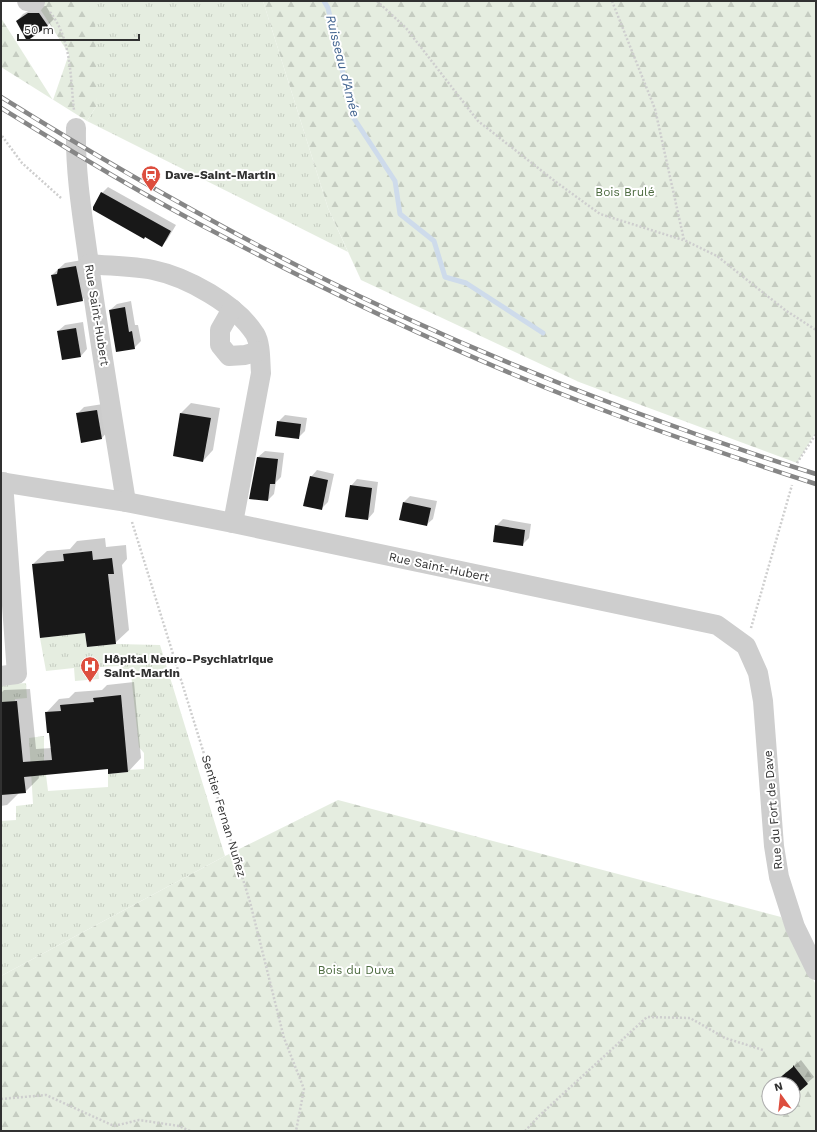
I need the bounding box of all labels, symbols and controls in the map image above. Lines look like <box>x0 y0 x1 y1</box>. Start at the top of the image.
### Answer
water label: Ruisseau d'Amée <box>323 13 363 119</box>
scale bar <box>18 16 139 42</box>
text: 50 m <box>24 23 54 37</box>
station icon: Dave-Saint-Martin <box>140 164 162 192</box>
place label: Dave-Saint-Martin <box>165 168 276 182</box>
park label: Bois Brulé <box>595 185 655 199</box>
street label: Rue Saint-Hubert <box>82 263 112 367</box>
street label: Rue Saint-Hubert <box>388 550 490 584</box>
place label: Hôpital Neuro-Psychiatrique Saint-Martin <box>104 652 274 680</box>
hospital icon: Hôpital Neuro-Psychiatrique Saint-Martin <box>79 655 101 683</box>
street label: Rue du Fort de Dave <box>761 750 785 870</box>
street label: Sentier Fernan Nuñez <box>199 753 249 879</box>
park label: Bois du Duva <box>318 963 394 977</box>
north arrow <box>761 1076 801 1116</box>
text: N <box>773 1079 784 1094</box>

